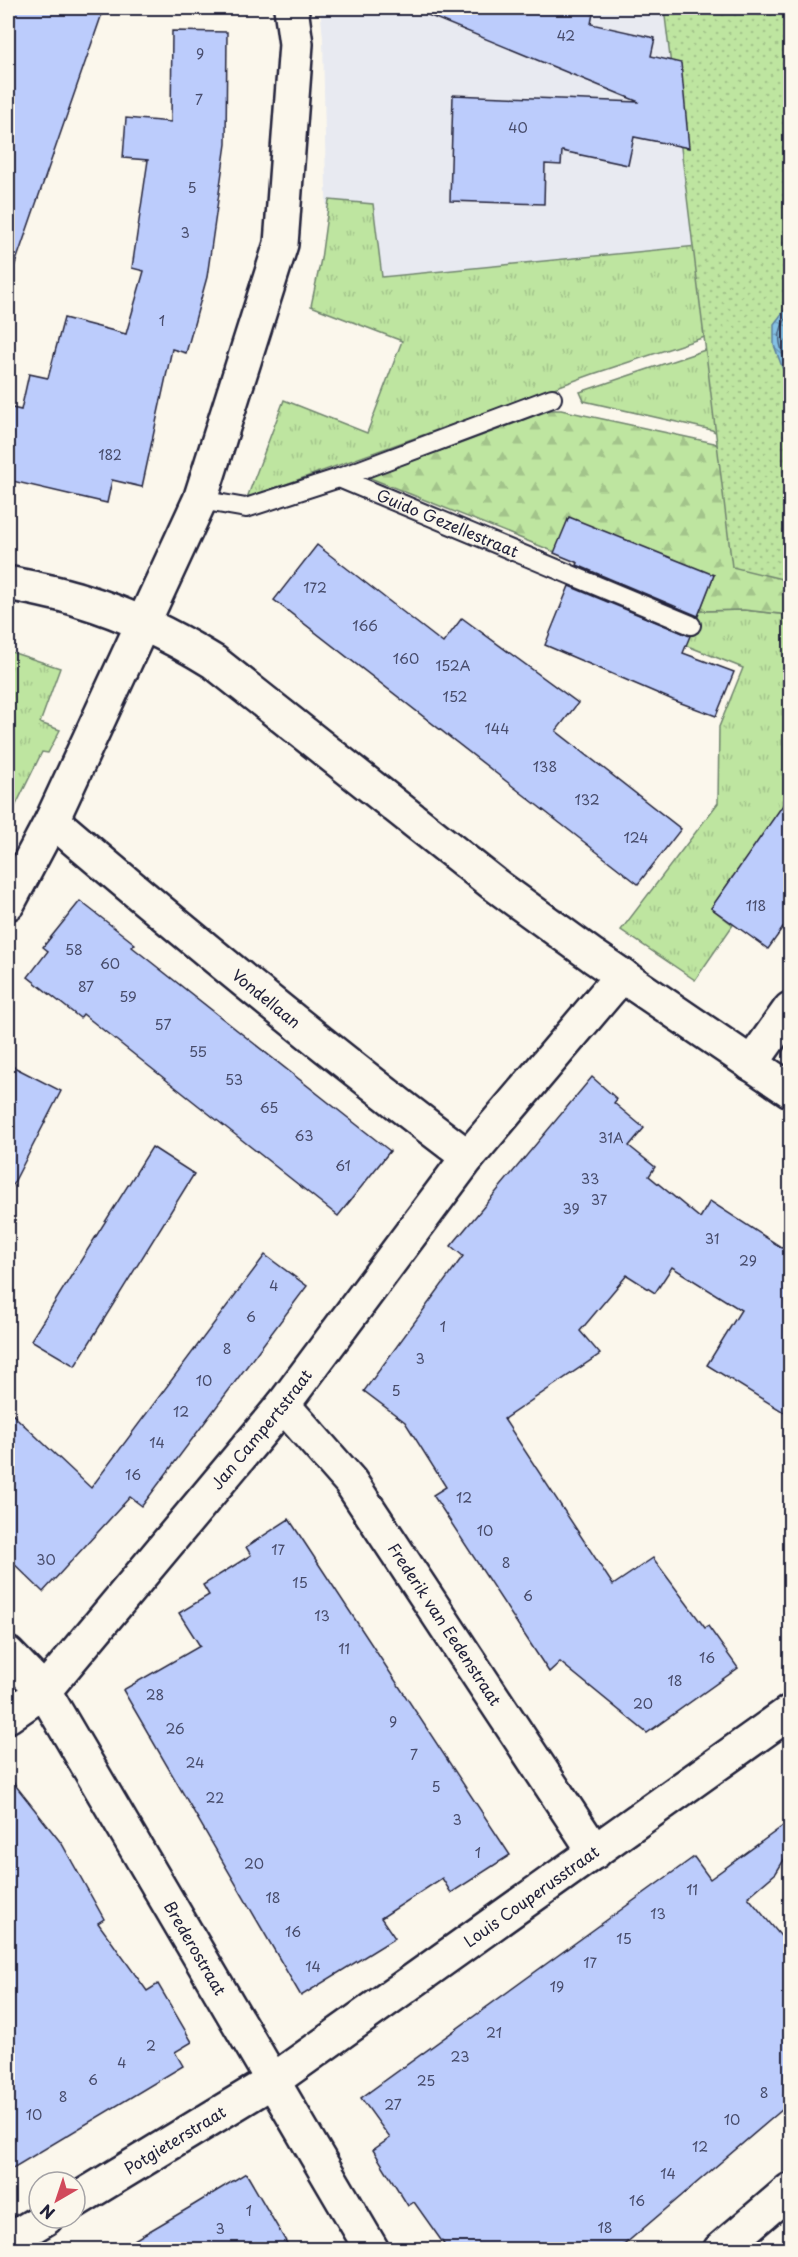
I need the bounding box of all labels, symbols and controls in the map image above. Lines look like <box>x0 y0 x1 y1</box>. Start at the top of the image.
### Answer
house number: 42 <box>557 25 575 46</box>
house number: 9 <box>196 43 204 64</box>
house number: 7 <box>195 89 203 110</box>
house number: 40 <box>508 117 528 138</box>
house number: 5 <box>187 177 197 198</box>
house number: 3 <box>180 222 190 243</box>
house number: 1 <box>159 310 165 331</box>
house number: 182 <box>98 444 122 465</box>
street label: Guido Gezellestraat <box>373 482 523 563</box>
house number: 172 <box>303 577 327 598</box>
house number: 166 <box>352 615 378 636</box>
house number: 160 <box>393 648 419 669</box>
house number: 152A <box>436 655 471 676</box>
house number: 152 <box>443 686 467 707</box>
house number: 144 <box>485 718 509 739</box>
house number: 138 <box>533 756 557 777</box>
house number: 132 <box>574 789 600 810</box>
house number: 124 <box>623 827 649 848</box>
house number: 118 <box>746 895 766 916</box>
house number: 58 <box>65 939 83 960</box>
house number: 60 <box>100 953 120 974</box>
street label: Vondellaan <box>227 963 307 1033</box>
house number: 87 <box>78 976 94 997</box>
house number: 59 <box>119 986 137 1007</box>
house number: 57 <box>155 1014 171 1035</box>
house number: 55 <box>189 1041 207 1062</box>
house number: 53 <box>225 1069 243 1090</box>
house number: 65 <box>260 1097 278 1118</box>
house number: 63 <box>295 1125 313 1146</box>
house number: 31A <box>598 1127 624 1148</box>
house number: 61 <box>335 1155 351 1176</box>
house number: 33 <box>581 1168 599 1189</box>
house number: 37 <box>591 1189 608 1210</box>
house number: 39 <box>562 1198 580 1219</box>
house number: 31 <box>705 1228 719 1249</box>
house number: 29 <box>739 1250 757 1271</box>
house number: 4 <box>269 1275 279 1296</box>
house number: 6 <box>246 1306 256 1327</box>
house number: 1 <box>440 1316 446 1337</box>
house number: 8 <box>223 1338 231 1359</box>
house number: 3 <box>415 1348 425 1369</box>
street label: Jan Campertstraat <box>204 1363 317 1494</box>
house number: 10 <box>196 1370 212 1391</box>
house number: 5 <box>391 1380 401 1401</box>
house number: 12 <box>173 1401 189 1422</box>
house number: 14 <box>149 1432 165 1453</box>
house number: 16 <box>125 1464 141 1485</box>
house number: 12 <box>456 1487 472 1508</box>
house number: 10 <box>477 1520 493 1541</box>
street label: Frederik van Eedenstraat <box>383 1537 508 1710</box>
house number: 17 <box>271 1539 285 1560</box>
house number: 30 <box>36 1549 56 1570</box>
house number: 8 <box>502 1552 510 1573</box>
house number: 15 <box>292 1572 308 1593</box>
house number: 6 <box>523 1585 533 1606</box>
house number: 13 <box>314 1605 330 1626</box>
house number: 11 <box>338 1638 350 1659</box>
house number: 16 <box>699 1647 715 1668</box>
house number: 18 <box>667 1670 683 1691</box>
house number: 28 <box>146 1684 164 1705</box>
house number: 20 <box>633 1693 653 1714</box>
house number: 9 <box>389 1711 397 1732</box>
house number: 26 <box>165 1718 185 1739</box>
house number: 7 <box>410 1744 418 1765</box>
house number: 24 <box>186 1752 204 1773</box>
house number: 5 <box>431 1776 441 1797</box>
house number: 22 <box>206 1787 224 1808</box>
house number: 3 <box>452 1809 462 1830</box>
street label: Louis Couperusstraat <box>458 1839 604 1952</box>
house number: 1 <box>475 1842 481 1863</box>
house number: 20 <box>244 1853 264 1874</box>
house number: 11 <box>686 1879 698 1900</box>
house number: 18 <box>265 1887 281 1908</box>
street label: Brederostraat <box>159 1896 233 2000</box>
house number: 13 <box>650 1903 666 1924</box>
house number: 16 <box>285 1921 301 1942</box>
house number: 15 <box>616 1928 632 1949</box>
house number: 17 <box>583 1952 597 1973</box>
house number: 14 <box>305 1956 321 1977</box>
house number: 19 <box>550 1976 564 1997</box>
house number: 21 <box>486 2022 502 2043</box>
house number: 2 <box>146 2035 156 2056</box>
house number: 23 <box>451 2046 469 2067</box>
house number: 4 <box>117 2052 127 2073</box>
house number: 6 <box>88 2069 98 2090</box>
house number: 25 <box>417 2070 435 2091</box>
house number: 8 <box>760 2082 768 2103</box>
house number: 8 <box>59 2086 67 2107</box>
house number: 27 <box>384 2094 402 2115</box>
street label: Potgieterstraat <box>119 2099 230 2180</box>
house number: 10 <box>26 2104 42 2125</box>
house number: 10 <box>724 2109 740 2130</box>
house number: 12 <box>692 2136 708 2157</box>
house number: 14 <box>660 2163 676 2184</box>
north arrow <box>27 2170 87 2230</box>
house number: 16 <box>629 2190 645 2211</box>
text: N <box>34 2199 59 2226</box>
house number: 1 <box>246 2200 252 2221</box>
house number: 18 <box>597 2217 613 2238</box>
house number: 3 <box>215 2218 225 2239</box>

